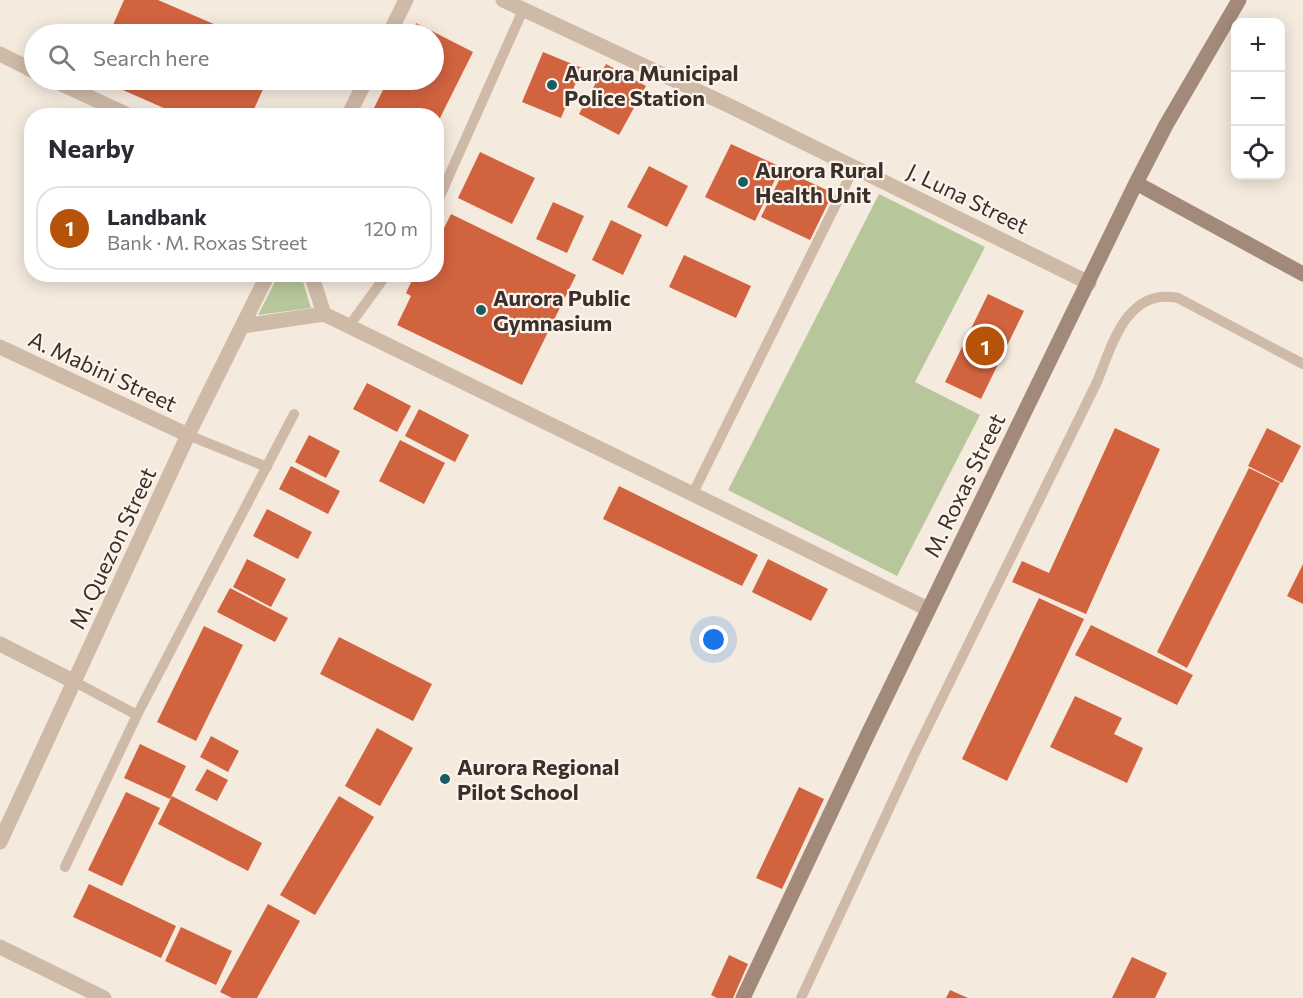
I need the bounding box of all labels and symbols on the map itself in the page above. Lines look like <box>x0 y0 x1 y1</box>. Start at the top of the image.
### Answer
place label: Aurora Municipal Police Station <box>564 59 739 111</box>
marker: Aurora Municipal Police Station <box>545 78 559 92</box>
place label: Aurora Rural Health Unit <box>755 156 884 208</box>
street label: J. Luna Street <box>903 157 1033 239</box>
marker: Aurora Rural Health Unit <box>736 175 750 189</box>
place label: Aurora Public Gymnasium <box>493 284 630 336</box>
marker: Aurora Public Gymnasium <box>474 303 488 317</box>
pin: 1 <box>966 324 1004 368</box>
street label: A. Mabini Street <box>25 325 181 417</box>
street label: M. Roxas Street <box>918 409 1010 561</box>
street label: M. Quezon Street <box>63 463 161 633</box>
your location <box>699 625 728 654</box>
place label: Aurora Regional Pilot School <box>457 753 619 805</box>
marker: Aurora Regional Pilot School <box>438 772 452 786</box>

